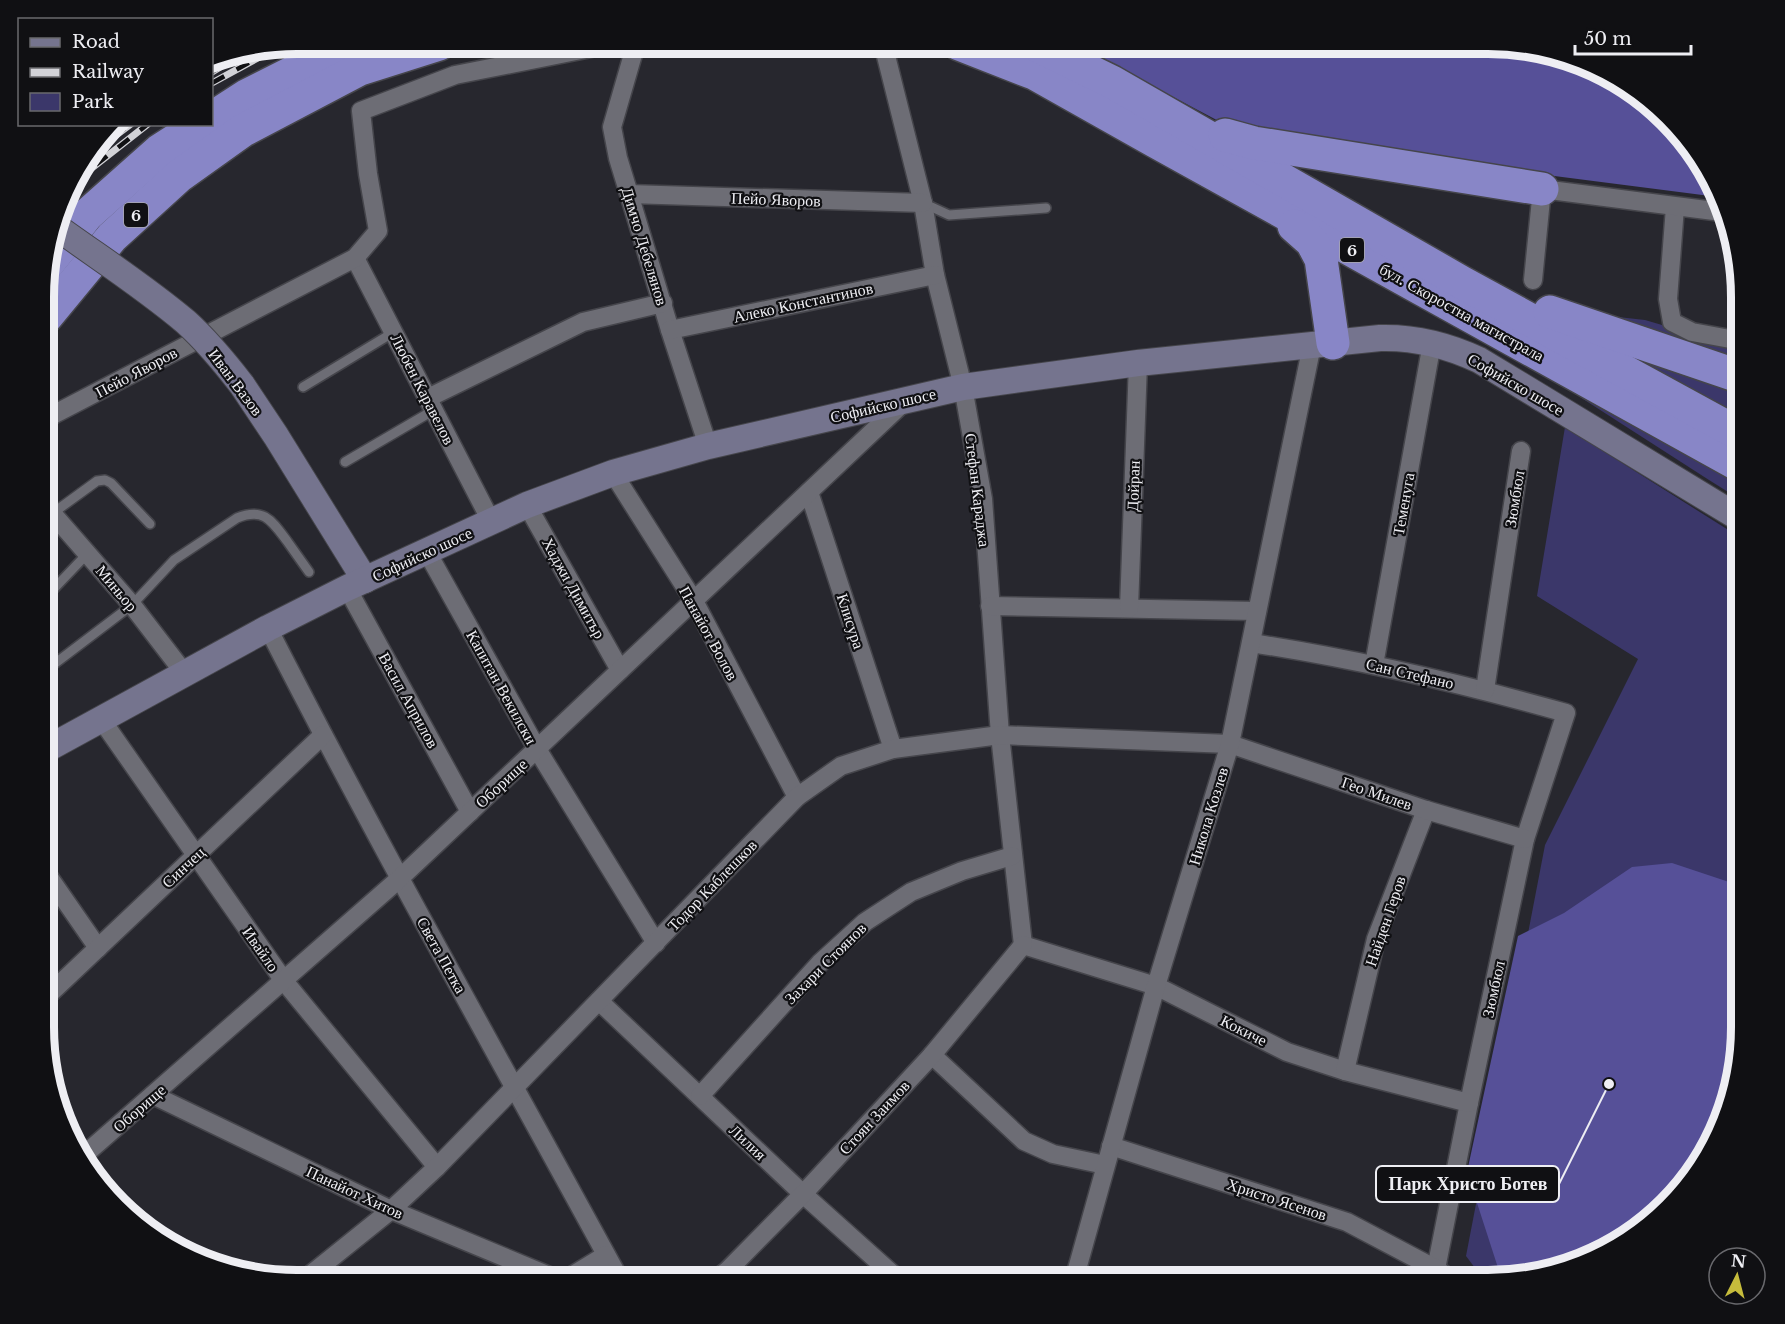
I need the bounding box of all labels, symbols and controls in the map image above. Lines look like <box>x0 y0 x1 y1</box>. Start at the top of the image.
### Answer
legend <box>18 18 213 126</box>
scale bar <box>1575 18 1690 56</box>
text: 50 m <box>1584 28 1632 50</box>
text: Road <box>72 31 120 53</box>
text: Railway <box>72 61 145 83</box>
text: Park <box>72 91 114 113</box>
street label: Димчо Дебелянов <box>617 184 673 308</box>
street label: Пейо Яворов <box>731 187 822 211</box>
road number: 6 <box>124 203 148 227</box>
road number: 6 <box>1340 238 1364 262</box>
street label: бул. Скоростна магистрала <box>1376 258 1548 366</box>
street label: Алеко Константинов <box>731 277 875 327</box>
street label: Любен Каравелов <box>386 330 460 448</box>
street label: Пейо Яворов <box>92 342 181 402</box>
street label: Иван Вазов <box>204 345 268 420</box>
street label: Софийско шосе <box>1464 348 1568 420</box>
street label: Софийско шосе <box>828 383 938 427</box>
street label: Стефан Караджа <box>961 432 995 548</box>
street label: Дойран <box>1122 460 1144 512</box>
street label: Зюмбюл <box>1500 469 1528 529</box>
street label: Теменуга <box>1388 471 1418 537</box>
street label: Софийско шосе <box>369 522 475 586</box>
street label: Хаджи Димитър <box>538 534 610 642</box>
street label: Миньор <box>92 561 142 615</box>
street label: Панайот Волов <box>675 583 743 684</box>
street label: Клисура <box>833 591 869 651</box>
street label: Капитан Векилски <box>462 626 542 748</box>
street label: Васил Априлов <box>375 649 444 752</box>
street label: Сан Стефано <box>1364 653 1456 693</box>
street label: Оборище <box>471 754 531 812</box>
street label: Никола Козлев <box>1184 764 1233 867</box>
street label: Гео Милев <box>1339 772 1415 815</box>
street label: Тодор Каблешков <box>663 835 761 935</box>
street label: Синчец <box>157 842 209 892</box>
street label: Найден Геров <box>1360 873 1410 969</box>
street label: Света Петка <box>413 913 471 997</box>
street label: Захари Стоянов <box>780 918 870 1008</box>
street label: Ивайло <box>238 923 284 975</box>
street label: Зюмбюл <box>1477 959 1509 1019</box>
street label: Кокиче <box>1217 1010 1271 1050</box>
street label: Стоян Заимов <box>834 1075 914 1158</box>
street label: Оборище <box>108 1080 170 1136</box>
street label: Лилия <box>725 1120 771 1165</box>
street label: Панайот Хитов <box>303 1161 407 1223</box>
callout: Парк Христо Ботев <box>1376 1166 1559 1202</box>
street label: Христо Ясенов <box>1225 1173 1330 1225</box>
text: Парк Христо Ботев <box>1388 1173 1548 1195</box>
north arrow <box>1707 1246 1767 1306</box>
text: N <box>1730 1250 1747 1272</box>

